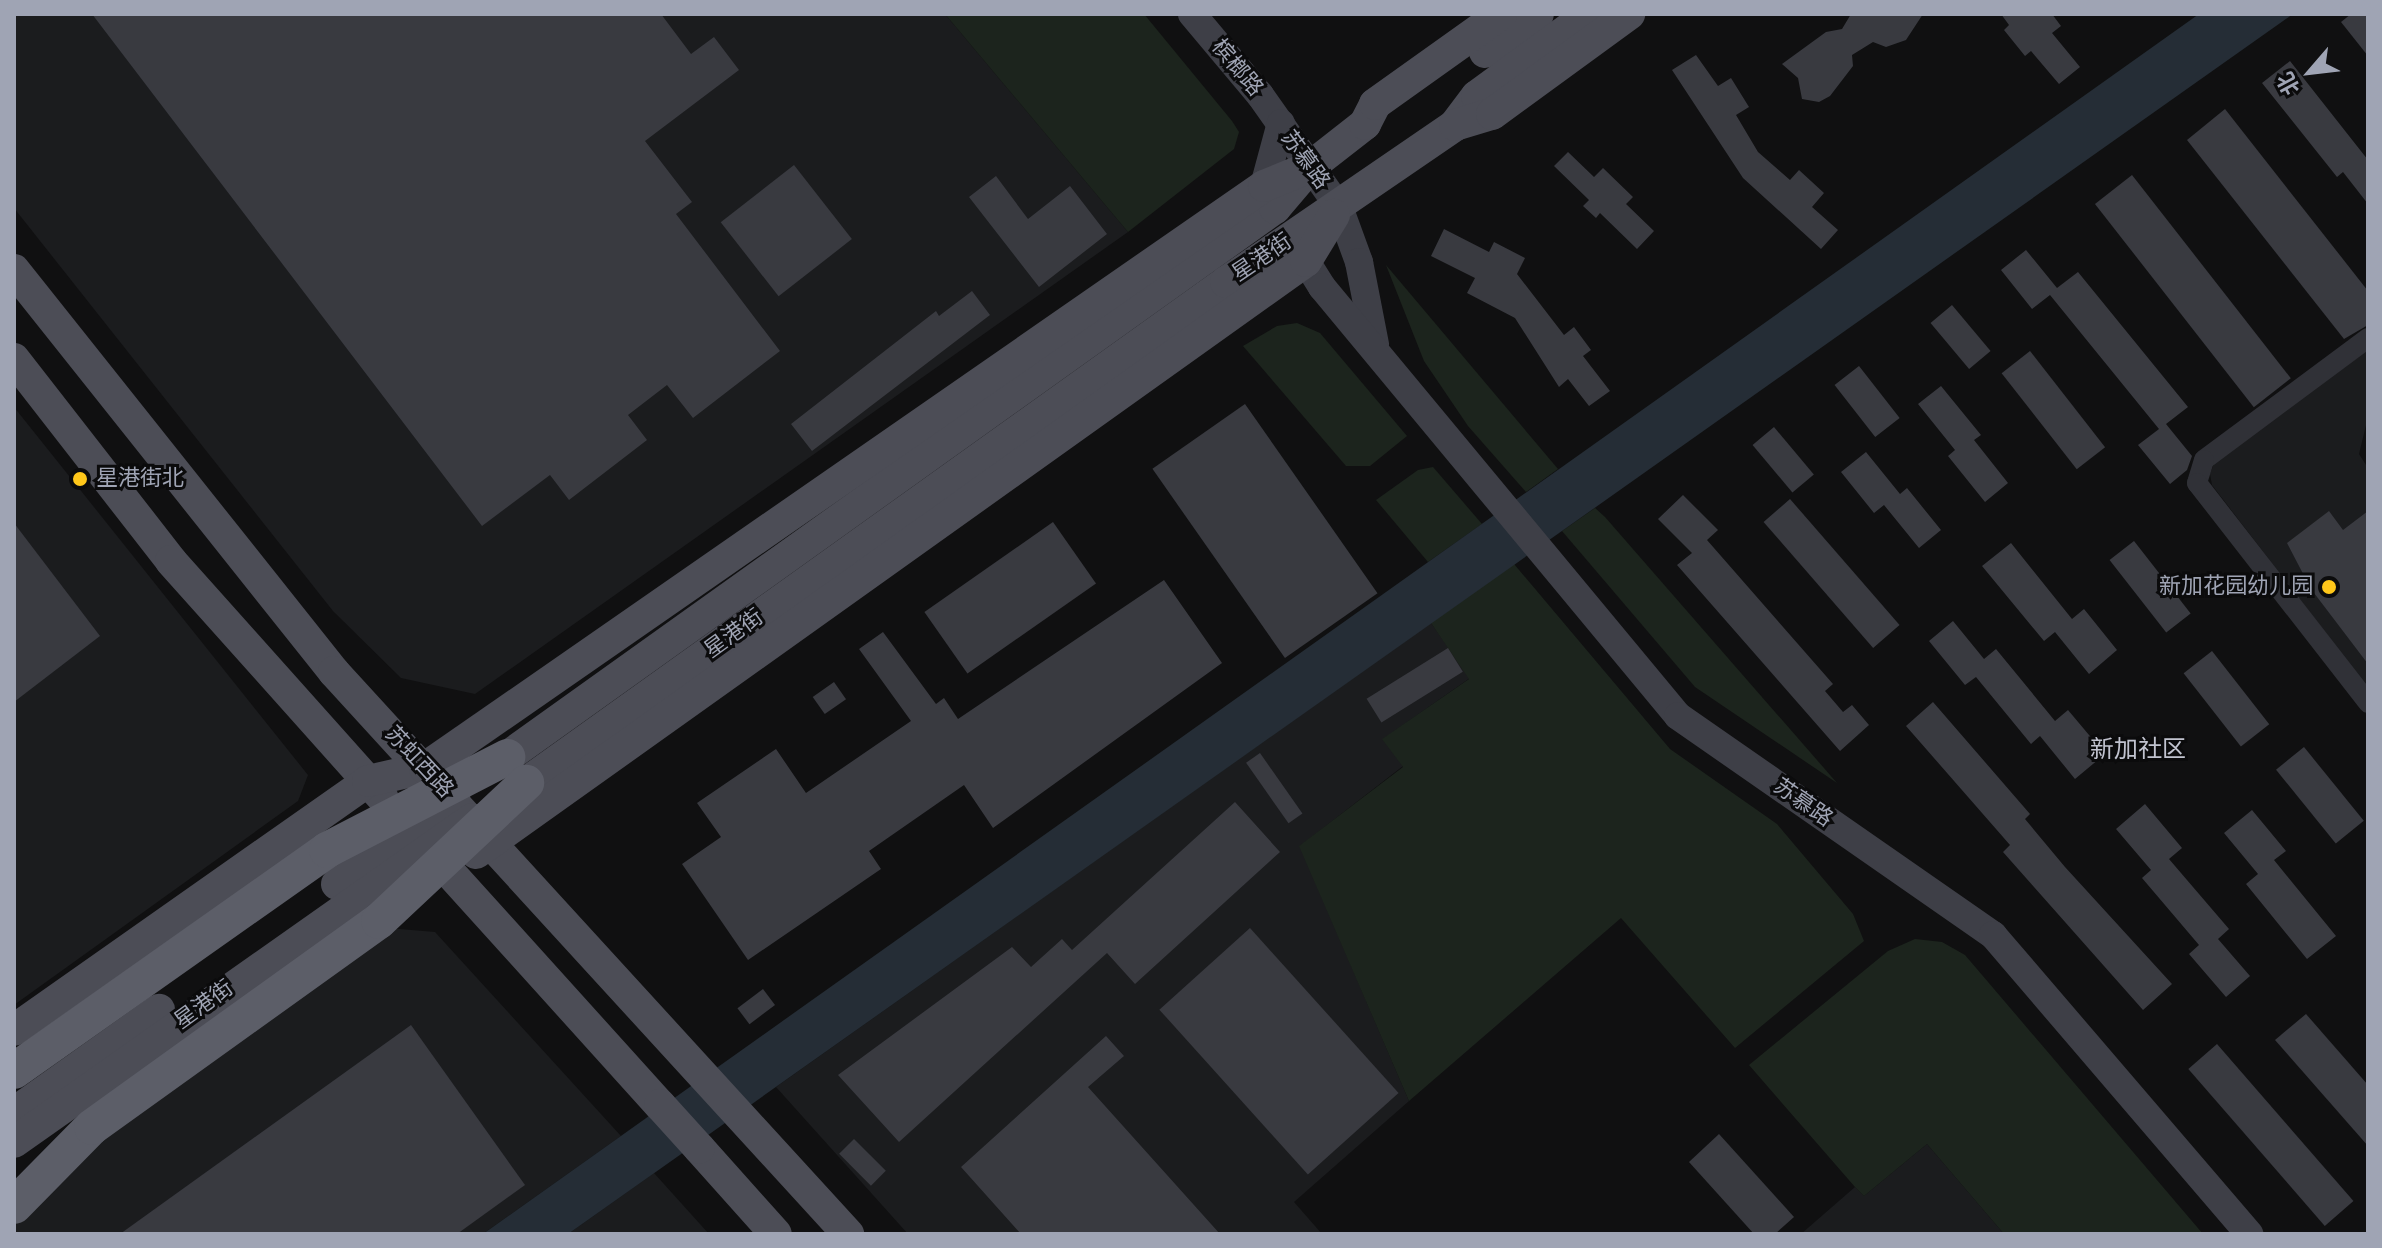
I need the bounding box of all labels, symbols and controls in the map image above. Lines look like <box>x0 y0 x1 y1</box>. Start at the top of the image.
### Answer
north arrow <box>2270 32 2350 112</box>
street label: 槟榔路 <box>1206 34 1268 102</box>
text: 北 <box>2270 66 2308 101</box>
street label: 苏慕路 <box>1275 126 1335 194</box>
street label: 星港街 <box>1227 229 1297 287</box>
place label: 星港街北 <box>96 466 184 492</box>
marker: 星港街北 <box>71 470 89 488</box>
place label: 新加花园幼儿园 <box>2159 574 2313 600</box>
marker: 新加花园幼儿园 <box>2320 578 2338 596</box>
street label: 星港街 <box>700 604 768 664</box>
street label: 苏虹西路 <box>379 721 459 803</box>
district label: 新加社区 <box>2090 736 2186 764</box>
street label: 苏慕路 <box>1768 773 1838 833</box>
street label: 星港街 <box>170 975 238 1035</box>

